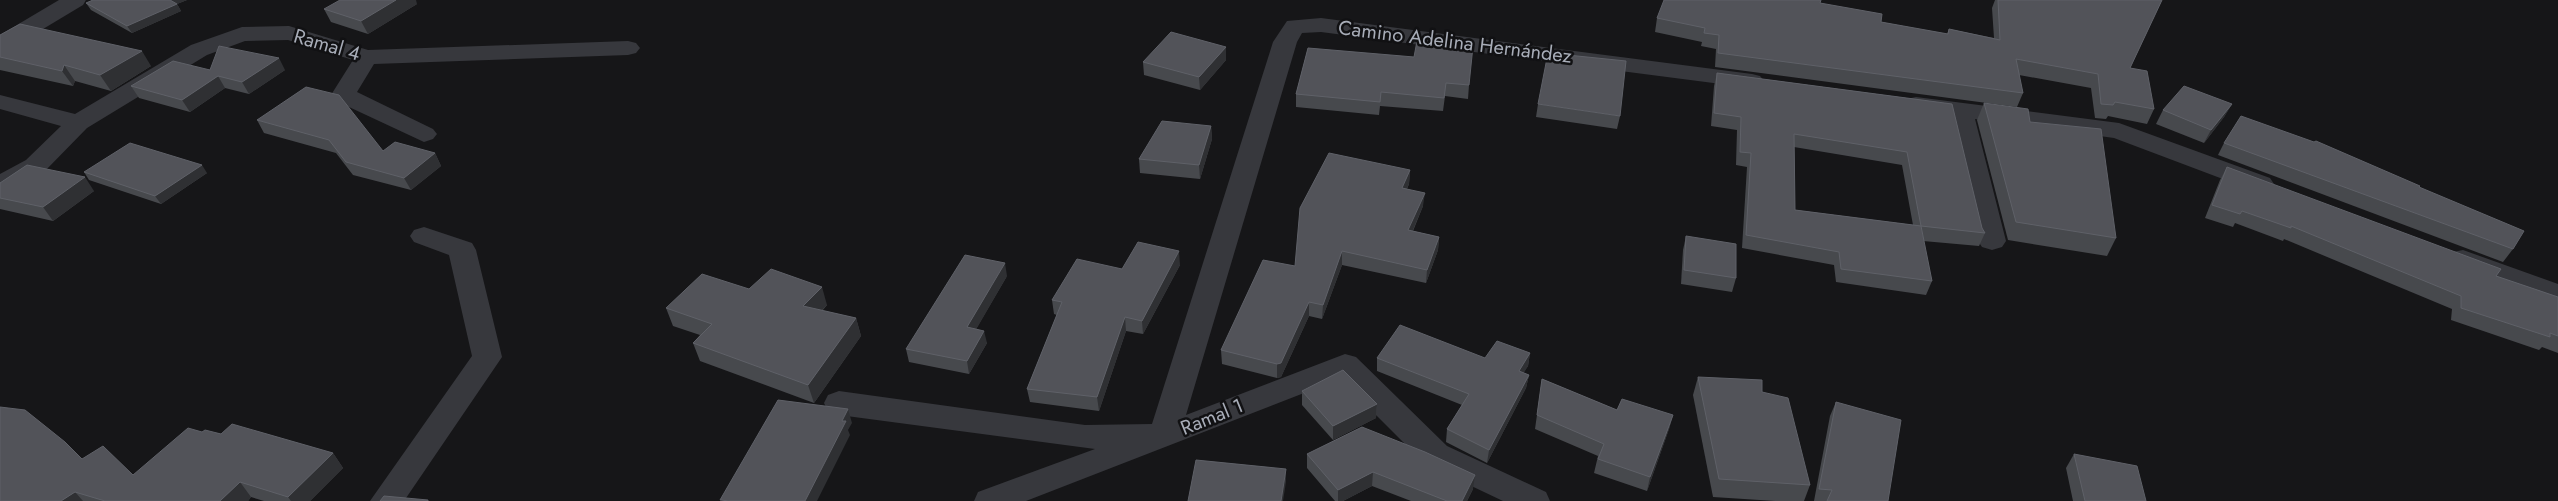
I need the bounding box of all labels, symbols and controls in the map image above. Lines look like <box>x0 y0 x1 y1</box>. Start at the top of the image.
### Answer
street label: Camino Adelina Hernández <box>1337 13 1573 71</box>
street label: Ramal 4 <box>290 22 364 68</box>
street label: Ramal 1 <box>1176 391 1248 443</box>

